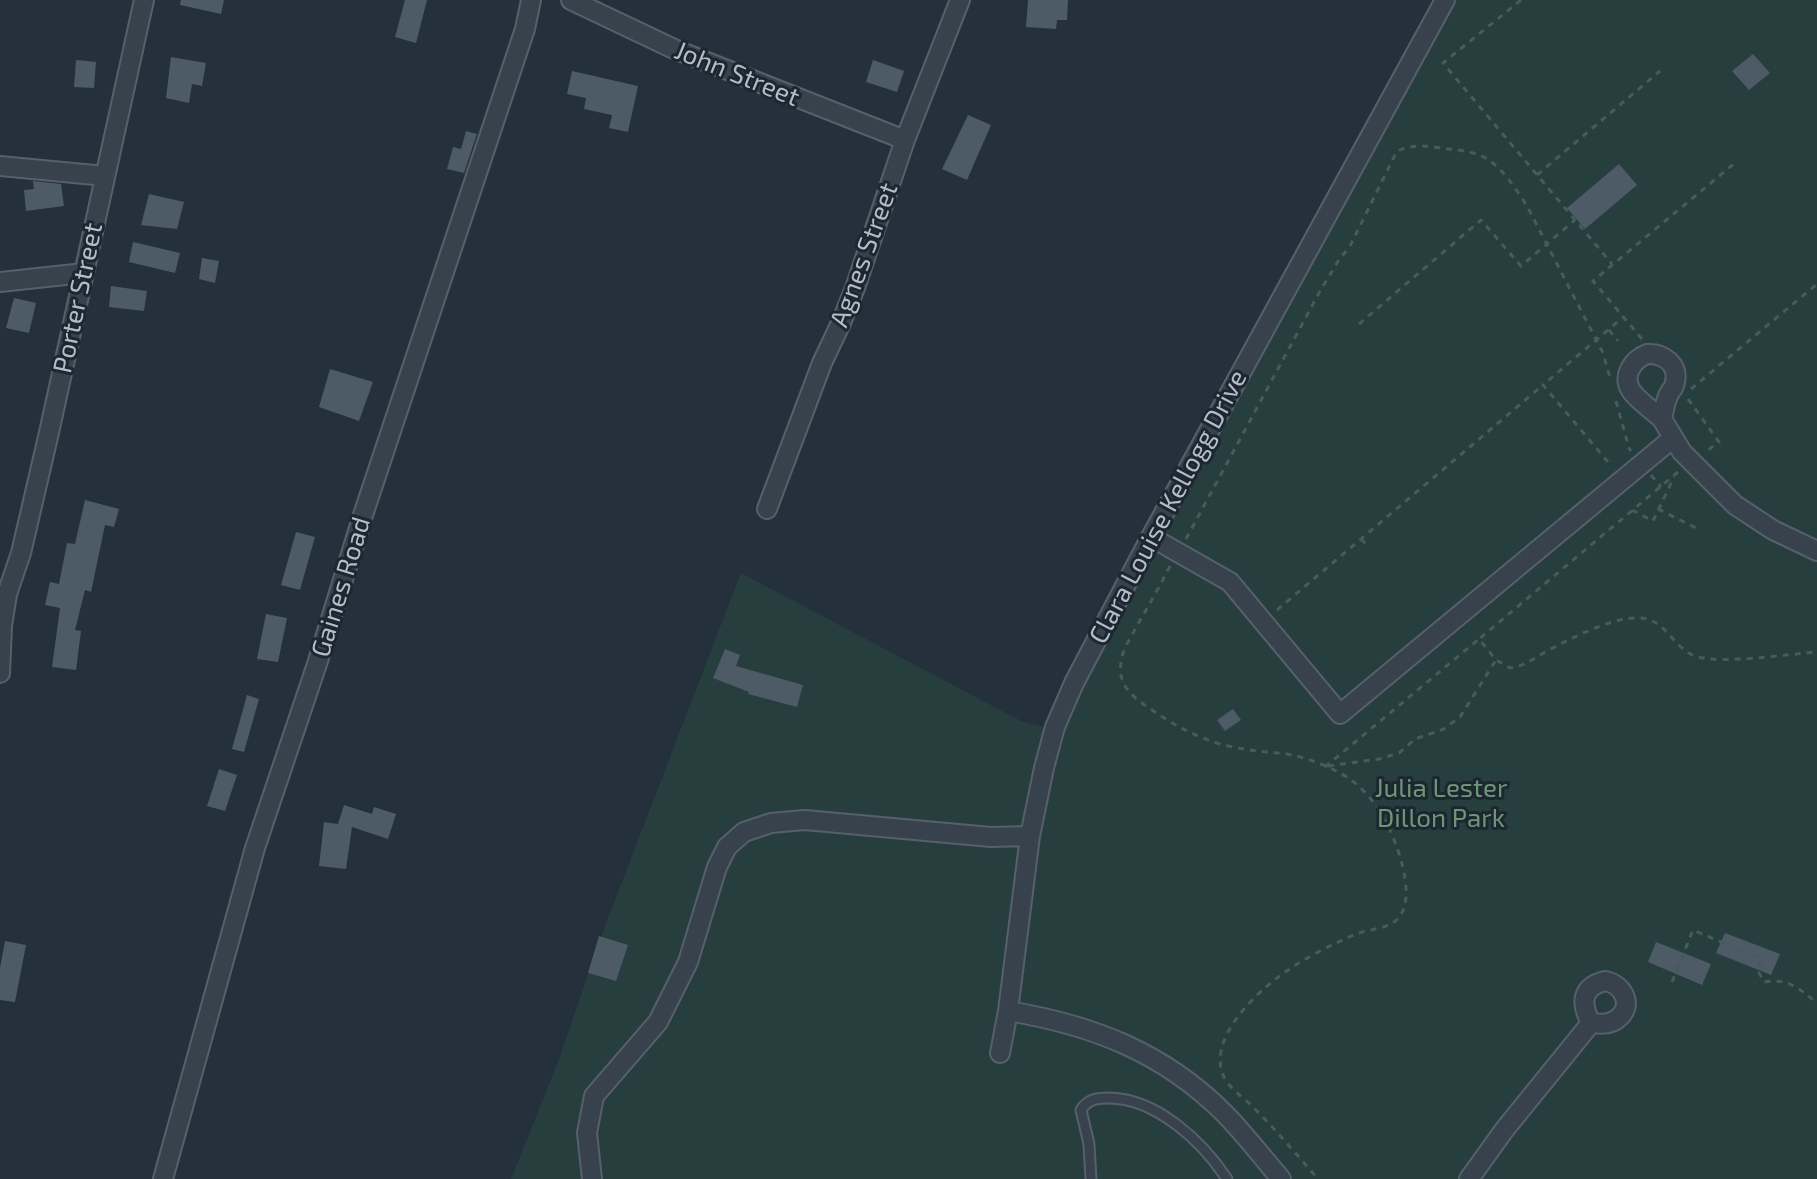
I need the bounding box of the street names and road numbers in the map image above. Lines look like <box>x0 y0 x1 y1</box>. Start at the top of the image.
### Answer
street label: John Street <box>670 35 804 113</box>
street label: Agnes Street <box>824 179 904 331</box>
street label: Porter Street <box>47 220 109 376</box>
street label: Clara Louise Kellogg Drive <box>1083 365 1253 649</box>
street label: Gaines Road <box>305 513 377 661</box>

